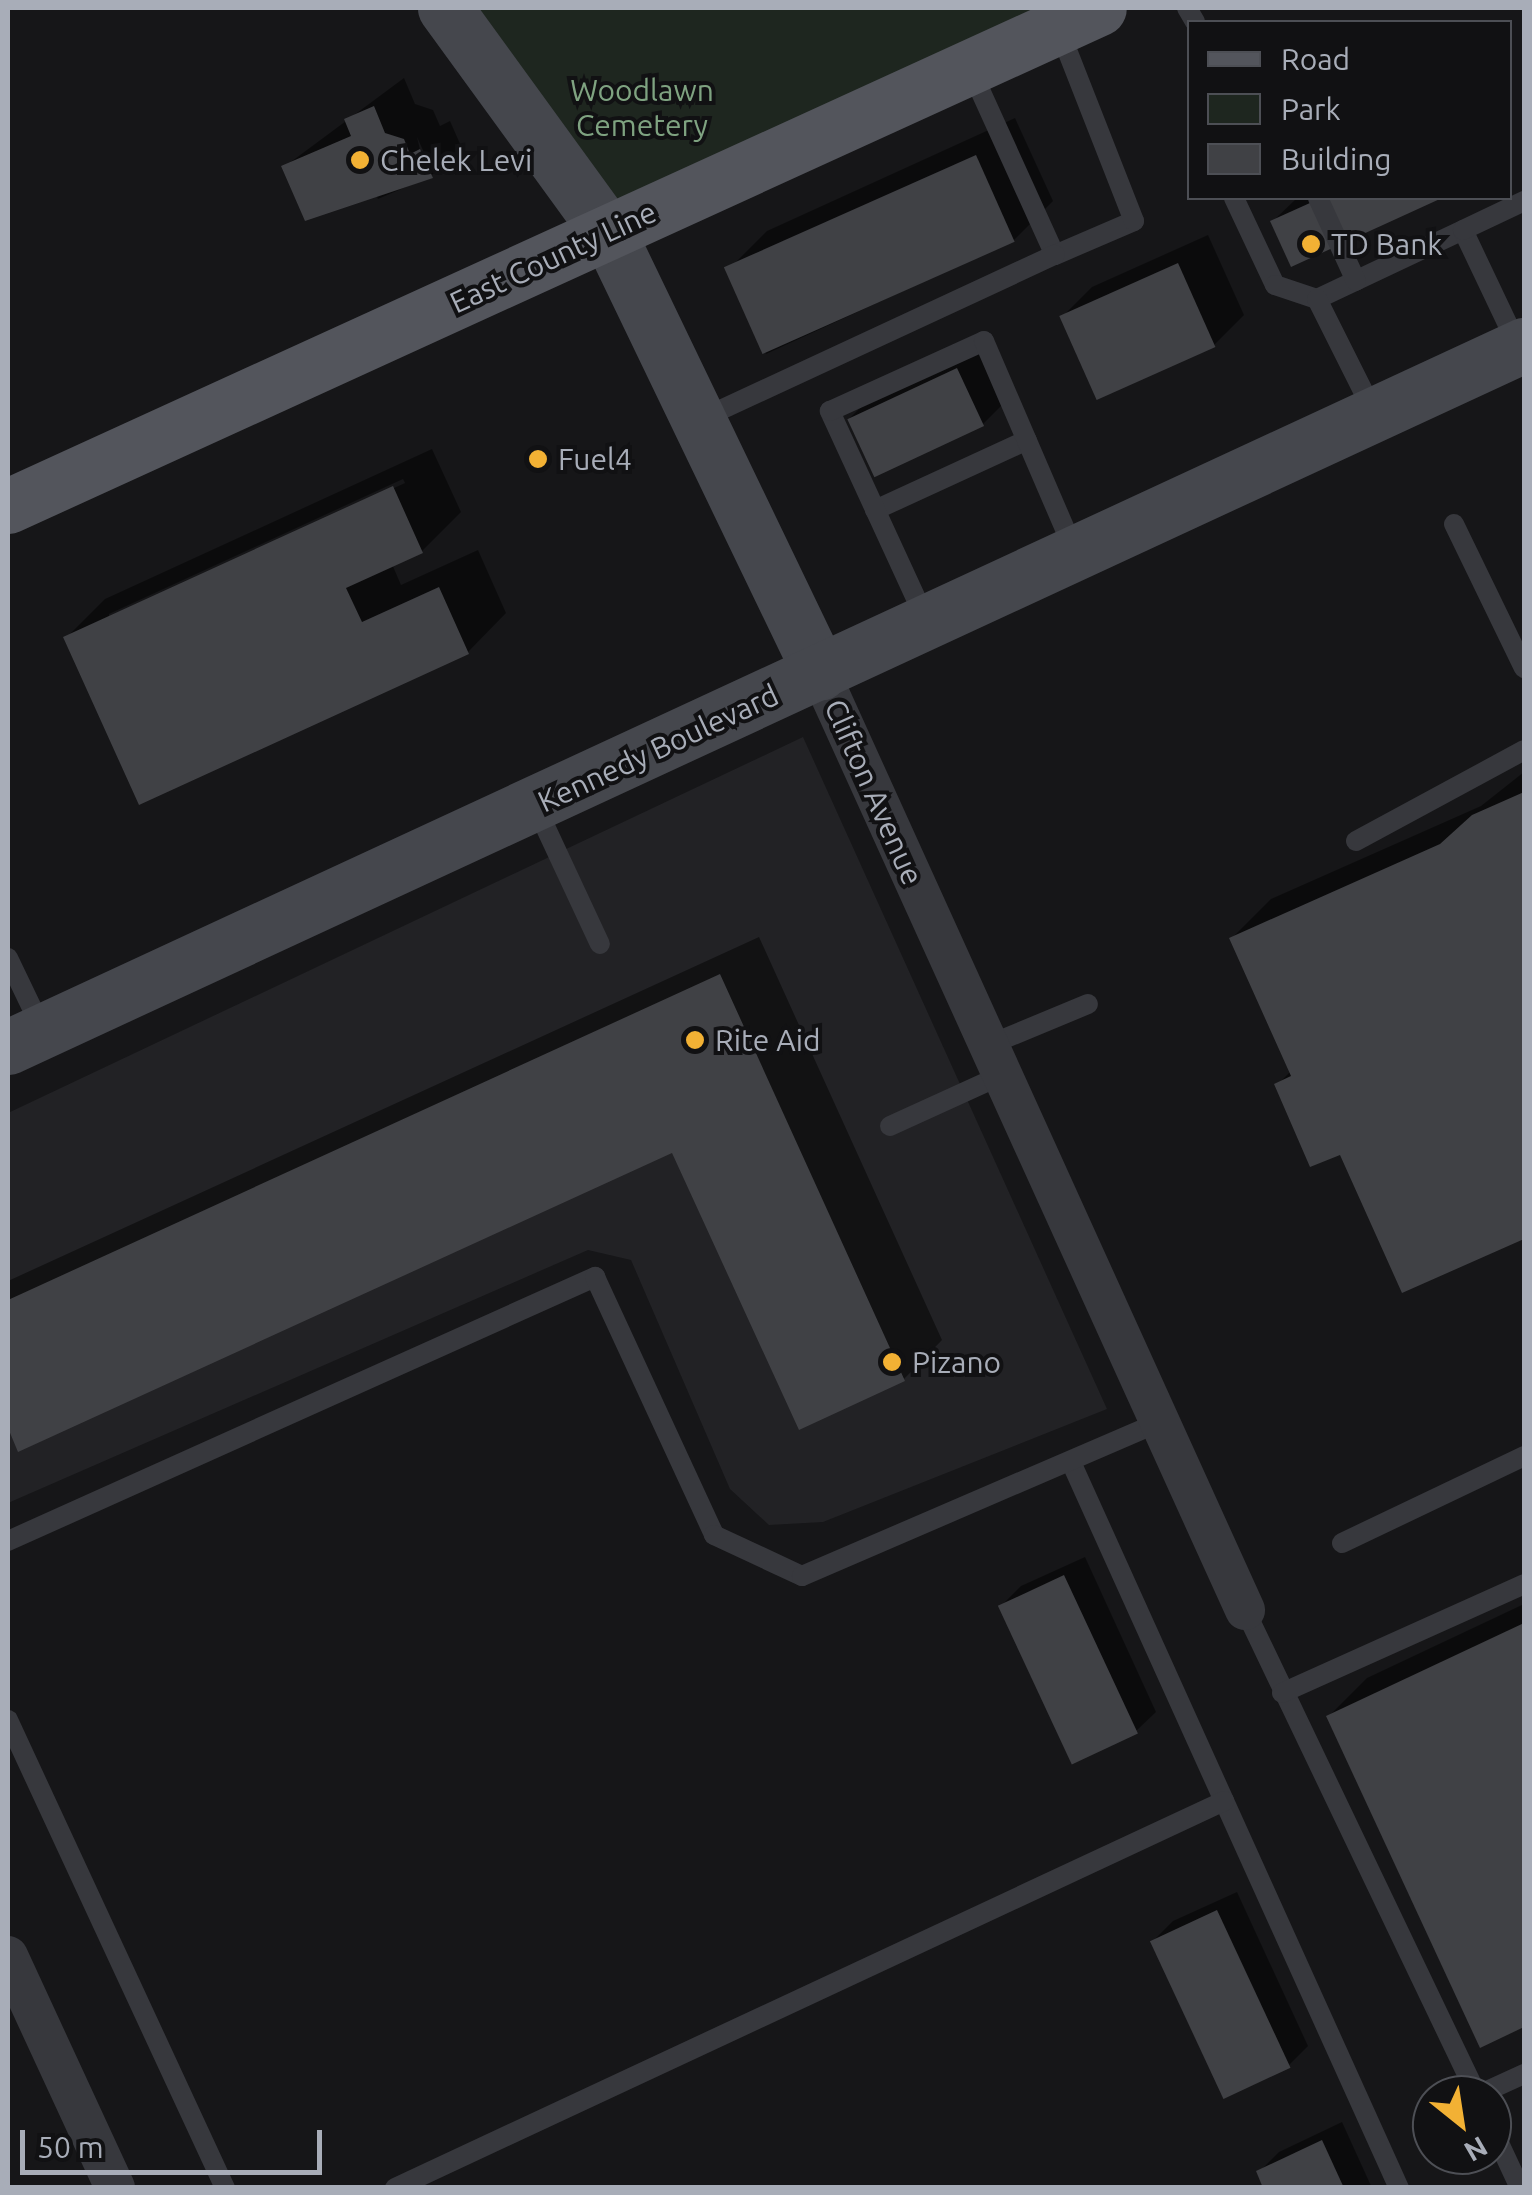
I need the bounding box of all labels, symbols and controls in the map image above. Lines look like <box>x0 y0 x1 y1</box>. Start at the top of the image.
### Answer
legend <box>1187 20 1512 200</box>
text: Road <box>1281 42 1350 76</box>
park label: Woodlawn Cemetery <box>570 72 714 142</box>
text: Park <box>1281 92 1341 126</box>
place label: Chelek Levi <box>380 142 532 178</box>
text: Building <box>1281 142 1392 176</box>
marker: Chelek Levi <box>349 149 371 171</box>
street label: East County Line <box>444 193 662 321</box>
place label: TD Bank <box>1331 226 1442 262</box>
marker: TD Bank <box>1300 233 1322 255</box>
place label: Fuel4 <box>558 441 632 477</box>
marker: Fuel4 <box>527 448 549 470</box>
street label: Kennedy Boulevard <box>532 676 784 820</box>
street label: Clifton Avenue <box>817 694 931 890</box>
place label: Rite Aid <box>715 1022 821 1058</box>
marker: Rite Aid <box>684 1029 706 1051</box>
place label: Pizano <box>912 1344 1001 1380</box>
marker: Pizano <box>881 1351 903 1373</box>
north arrow <box>1412 2075 1512 2175</box>
scale bar <box>25 2110 328 2172</box>
text: 50 m <box>37 2130 104 2164</box>
text: N <box>1459 2131 1493 2168</box>

